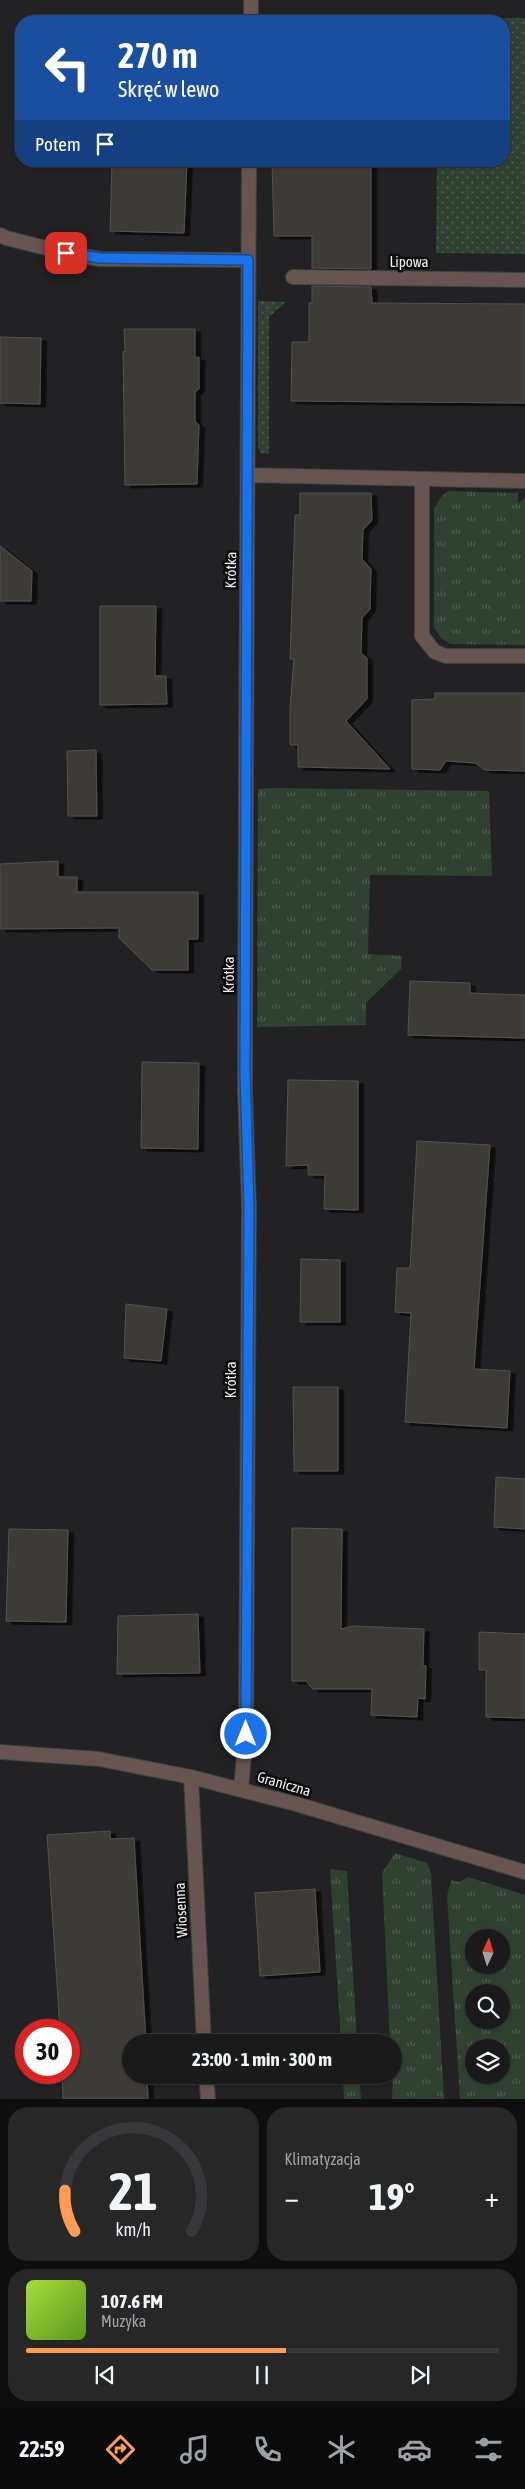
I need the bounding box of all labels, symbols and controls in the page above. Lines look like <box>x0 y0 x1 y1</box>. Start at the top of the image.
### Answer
icon: left <box>35 35 100 100</box>
text: 270 m <box>118 35 197 75</box>
text: Skręć w lewo <box>118 76 219 102</box>
icon: arrive <box>91 130 119 158</box>
text: Potem <box>35 133 81 155</box>
pin <box>45 232 87 274</box>
icon: arrive <box>52 239 80 267</box>
street label: Lipowa <box>389 253 429 270</box>
street label: Krótka <box>222 551 239 589</box>
street label: Krótka <box>220 957 237 993</box>
street label: Krótka <box>222 1362 239 1398</box>
position arrow <box>219 1707 271 1759</box>
street label: Graniczna <box>255 1768 313 1799</box>
street label: Wiosenna <box>171 1882 190 1938</box>
north arrow <box>465 1929 510 1974</box>
map controls <box>465 1929 510 2084</box>
button: search <box>465 1984 510 2029</box>
speed limit sign: 30 <box>15 2019 80 2084</box>
button: layers <box>465 2039 510 2084</box>
text: 23:00 · 1 min · 300 m <box>192 2048 332 2070</box>
text: Klimatyzacja <box>285 2150 361 2168</box>
text: 21 <box>109 2161 158 2221</box>
text: 19° <box>369 2175 415 2218</box>
text: − <box>285 2181 299 2213</box>
text: + <box>484 2181 499 2213</box>
text: km/h <box>116 2219 151 2240</box>
text: 107.6 FM <box>101 2290 163 2312</box>
text: Muzyka <box>101 2312 146 2330</box>
icon: previous <box>91 2361 119 2389</box>
icon: pause <box>248 2361 276 2389</box>
icon: next <box>406 2361 434 2389</box>
icon: directions <box>103 2432 138 2467</box>
icon: music <box>177 2432 212 2467</box>
icon: phone <box>250 2432 285 2467</box>
icon: climate <box>324 2432 359 2467</box>
icon: car <box>397 2432 432 2467</box>
icon: filters <box>471 2432 506 2467</box>
text: 22:59 <box>19 2436 65 2462</box>

